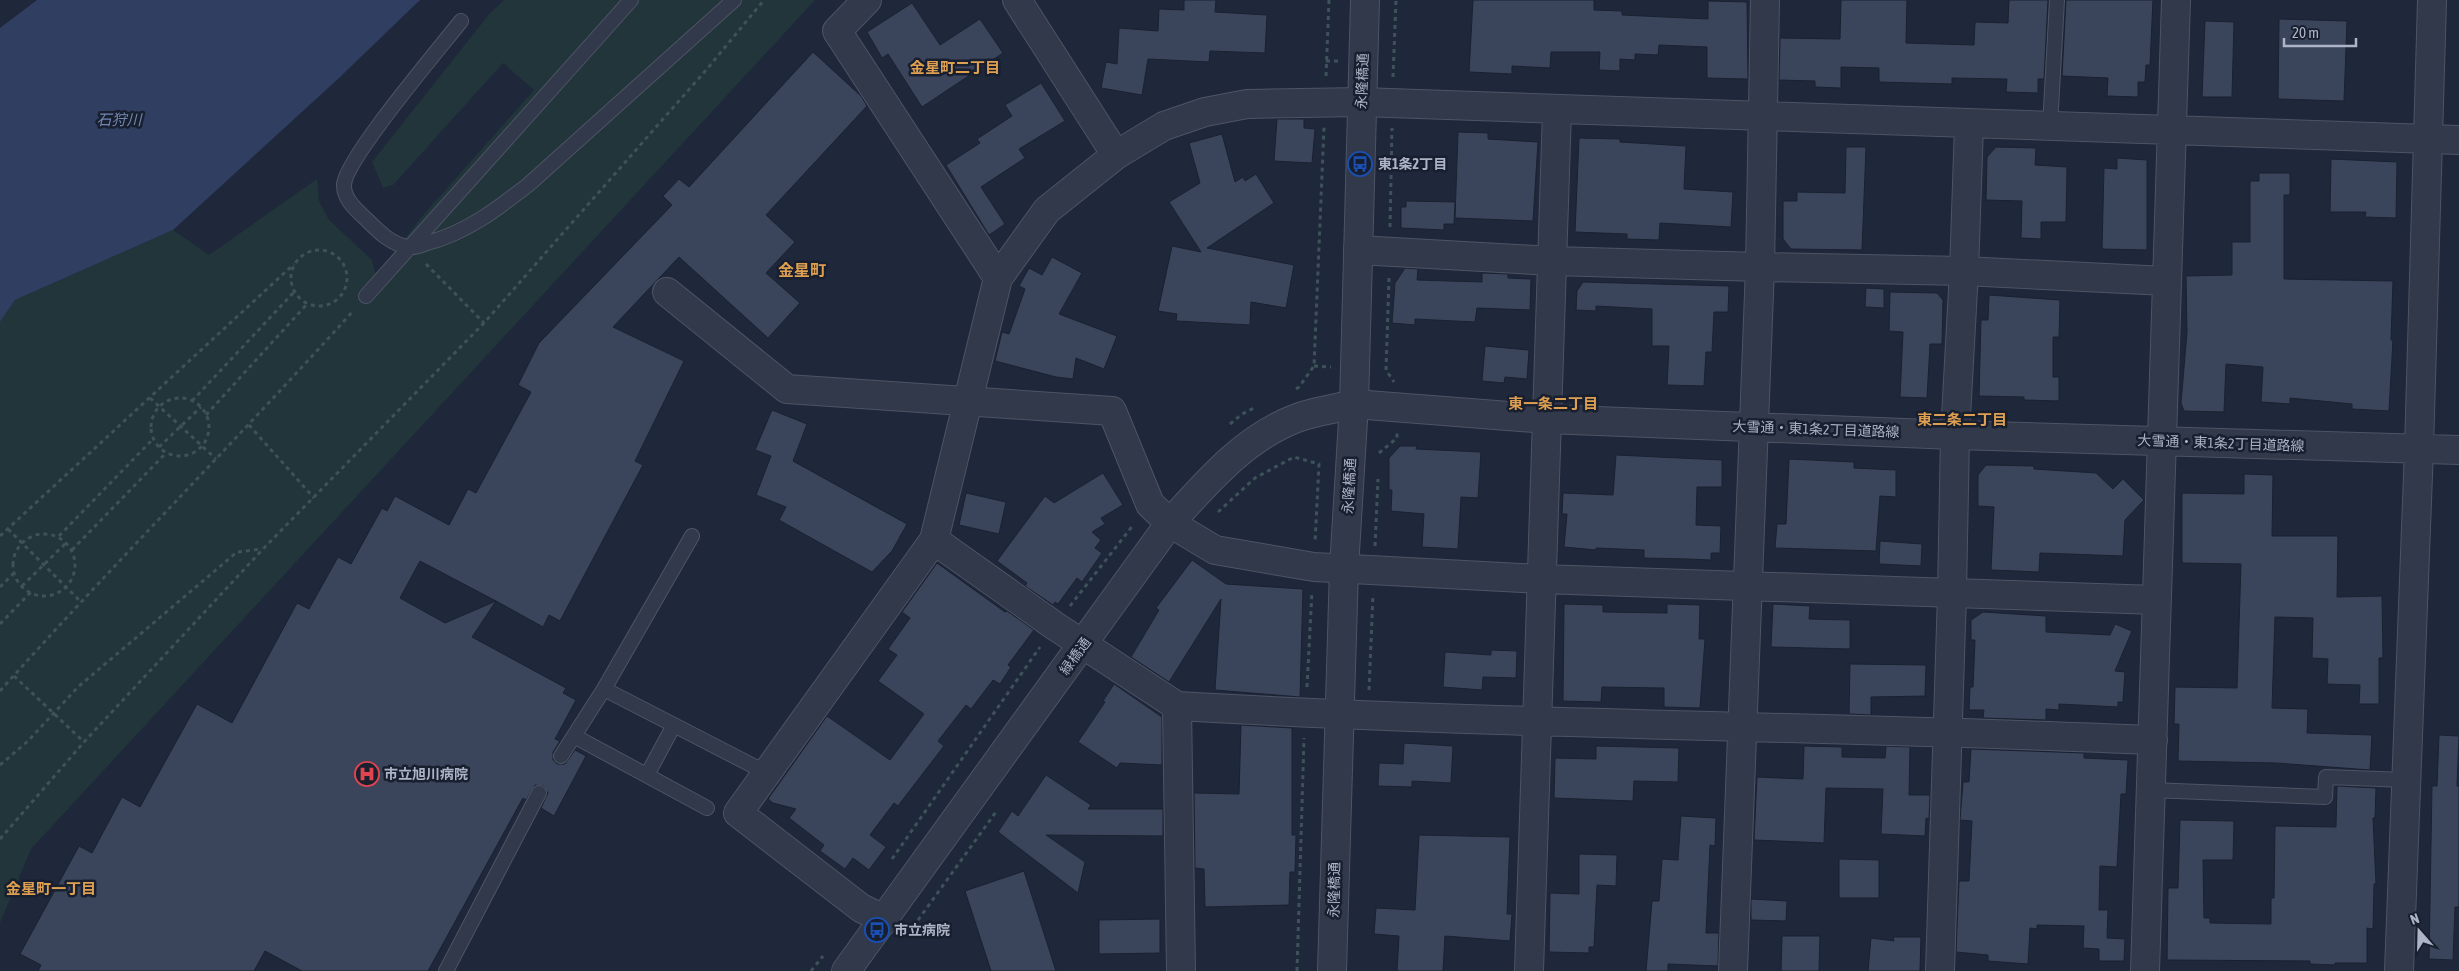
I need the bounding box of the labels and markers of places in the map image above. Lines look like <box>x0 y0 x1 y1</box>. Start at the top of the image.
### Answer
bus stop icon: 東1条2丁目 <box>1347 151 1373 177</box>
place label: 東1条2丁目 <box>1378 156 1447 172</box>
hospital icon: 市立旭川病院 <box>354 761 380 787</box>
place label: 市立旭川病院 <box>384 766 468 782</box>
bus stop icon: 市立病院 <box>864 917 890 943</box>
place label: 市立病院 <box>894 922 950 938</box>

